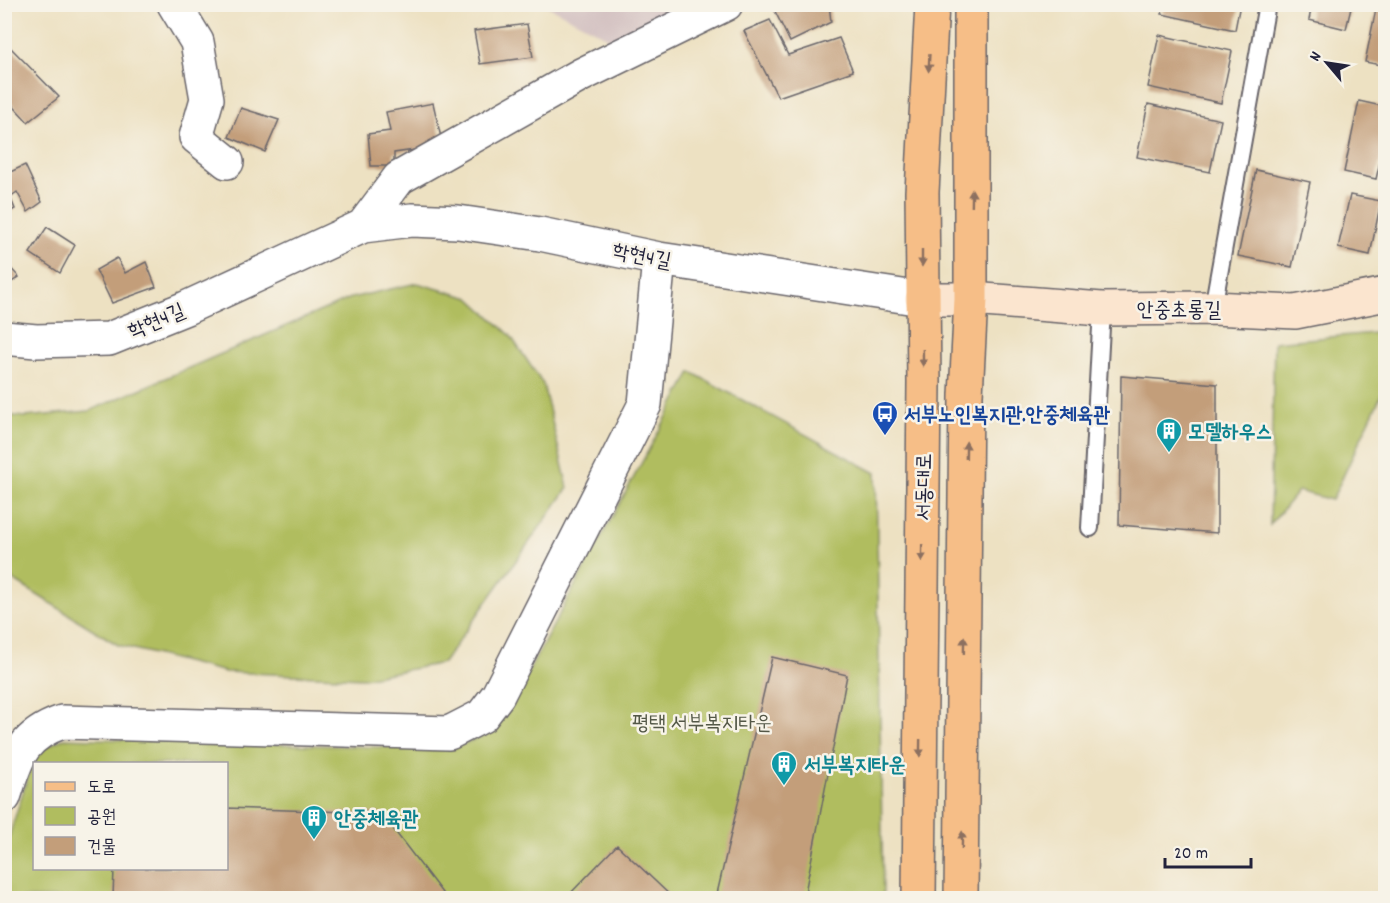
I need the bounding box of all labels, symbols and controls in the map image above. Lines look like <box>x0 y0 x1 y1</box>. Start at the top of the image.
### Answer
north arrow <box>1297 33 1357 93</box>
text: N <box>1304 48 1328 66</box>
one-way arrow <box>924 53 933 72</box>
one-way arrow <box>967 189 976 208</box>
street label: 학현4길 <box>609 238 674 278</box>
one-way arrow <box>917 248 927 267</box>
street label: 학현4길 <box>124 297 190 348</box>
street label: 안중초롱길 <box>1137 297 1221 327</box>
one-way arrow <box>918 348 928 367</box>
bus stop icon: 서부노인복지관.안중체육관 <box>870 399 900 437</box>
place label: 서부노인복지관.안중체육관 <box>904 402 1110 432</box>
building icon: 모델하우스 <box>1154 416 1184 454</box>
place label: 모델하우스 <box>1188 419 1273 449</box>
one-way arrow <box>961 441 971 460</box>
street label: 서동대로 <box>910 453 942 521</box>
one-way arrow <box>917 543 927 562</box>
one-way arrow <box>959 636 969 655</box>
park label: 평택 서부복지타운 <box>632 710 772 740</box>
one-way arrow <box>915 738 925 757</box>
building icon: 서부복지타운 <box>769 749 799 787</box>
place label: 서부복지타운 <box>804 752 905 782</box>
legend <box>33 762 228 870</box>
text: 도로 <box>87 776 116 801</box>
building icon: 안중체육관 <box>299 803 329 841</box>
text: 공원 <box>87 806 116 831</box>
place label: 안중체육관 <box>334 806 419 836</box>
one-way arrow <box>957 831 967 850</box>
scale bar <box>1165 831 1250 869</box>
text: 건물 <box>87 836 116 861</box>
text: 20 m <box>1174 842 1208 867</box>

